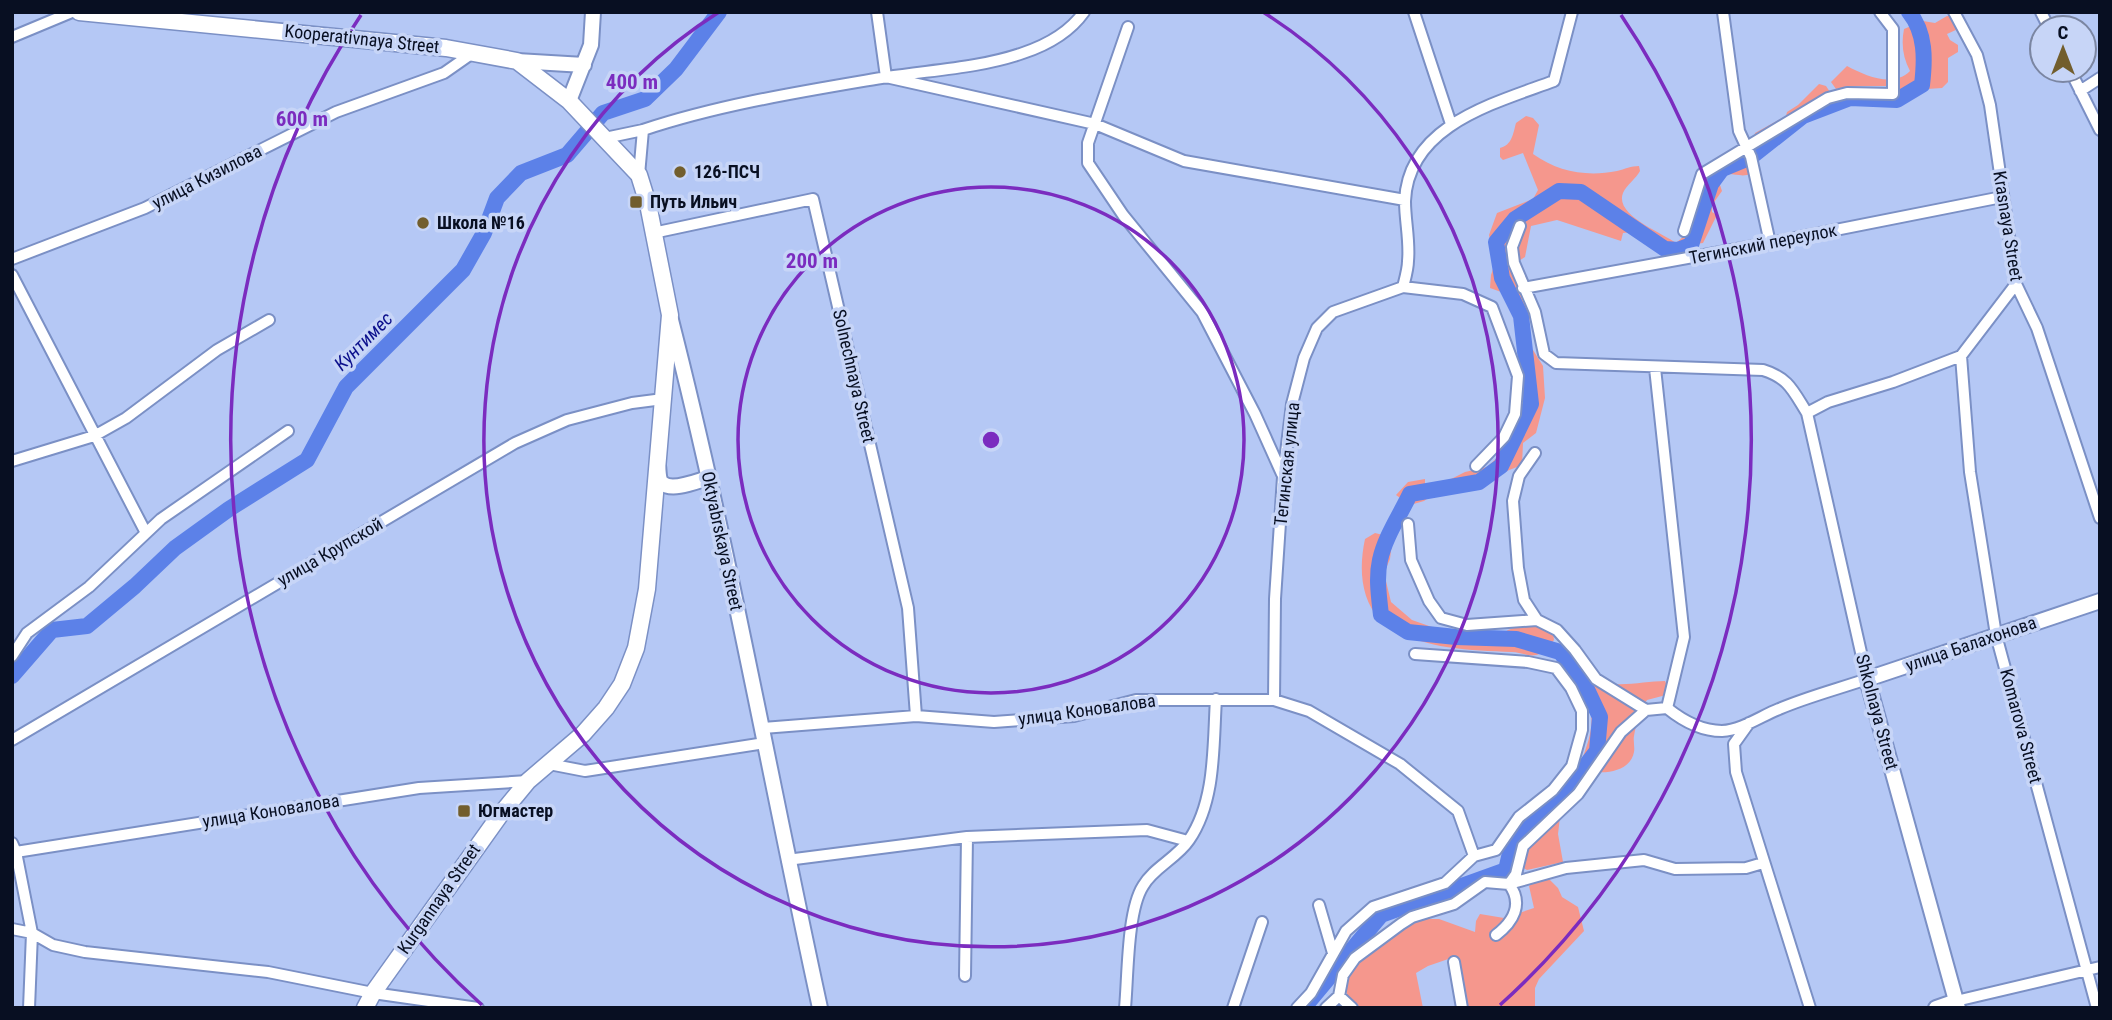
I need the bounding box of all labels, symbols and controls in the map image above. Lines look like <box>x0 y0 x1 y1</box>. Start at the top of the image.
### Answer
north arrow <box>2028 14 2098 84</box>
street label: Kooperativnaya Street <box>284 20 440 57</box>
text: С <box>2058 21 2069 44</box>
text: 400 m <box>606 70 658 94</box>
text: 600 m <box>276 107 328 131</box>
street label: улица Кизилова <box>149 140 265 213</box>
place label: 126-ПСЧ <box>694 161 760 182</box>
marker: 126-ПСЧ <box>672 164 688 180</box>
street label: Krasnaya Street <box>1989 169 2028 283</box>
place label: Путь Ильич <box>650 191 737 212</box>
marker: Путь Ильич <box>628 194 644 210</box>
place label: Школа №16 <box>437 212 525 233</box>
marker: Школа №16 <box>415 215 431 231</box>
street label: Тегинский переулок <box>1687 219 1839 268</box>
text: 200 m <box>786 249 838 273</box>
water label: Кунтимес <box>329 307 398 375</box>
street label: Solnechnaya Street <box>829 307 880 445</box>
street label: Тегинская улица <box>1270 401 1303 527</box>
centre of rings <box>979 428 1003 452</box>
street label: Oktyabrskaya Street <box>697 469 747 612</box>
street label: улица Крупской <box>273 513 386 590</box>
street label: улица Балахонова <box>1903 611 2039 676</box>
street label: Shkolnaya Street <box>1852 652 1903 772</box>
street label: Komarova Street <box>1996 666 2047 785</box>
street label: улица Коновалова <box>1017 689 1157 730</box>
street label: улица Коновалова <box>201 789 341 832</box>
place label: Югмастер <box>478 800 553 821</box>
marker: Югмастер <box>456 803 472 819</box>
street label: Kurgannaya Street <box>393 840 484 958</box>

